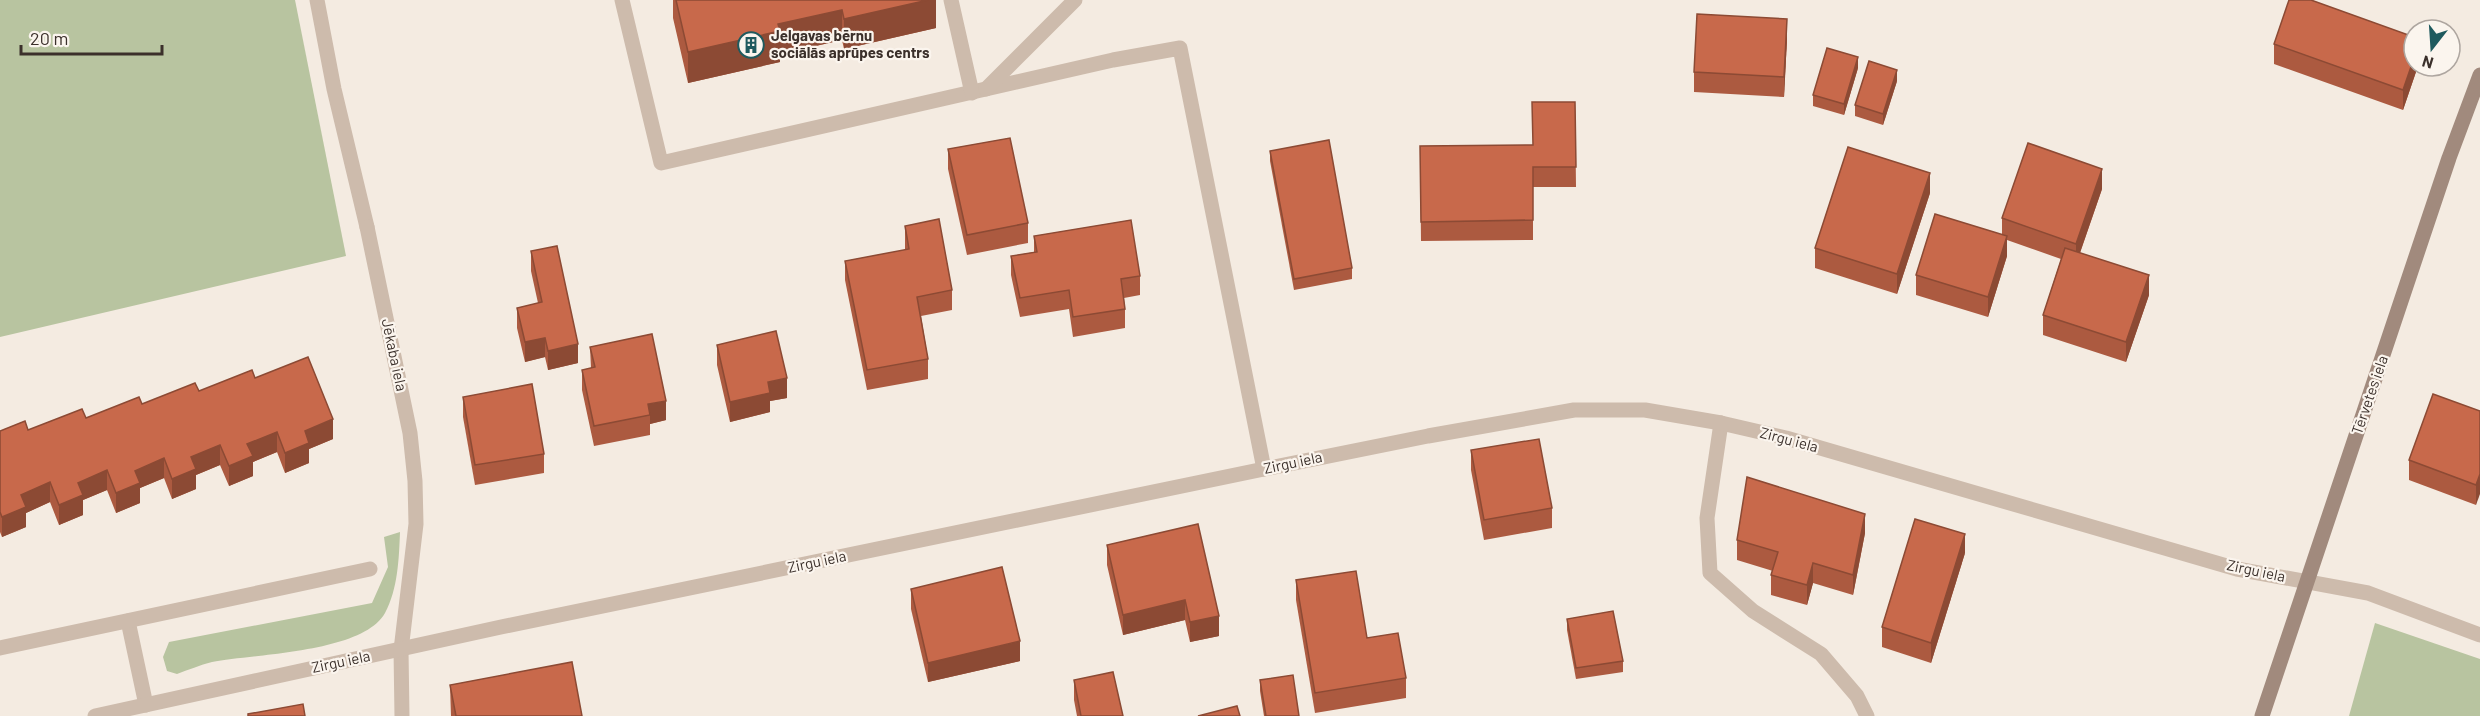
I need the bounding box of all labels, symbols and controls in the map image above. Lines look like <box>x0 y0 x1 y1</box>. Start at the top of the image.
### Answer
scale bar <box>21 18 162 56</box>
north arrow <box>2402 18 2462 78</box>
place label: Jelgavas bērnu sociālās aprūpes centrs <box>771 26 930 61</box>
text: 20 m <box>30 27 68 49</box>
building icon: Jelgavas bērnu sociālās aprūpes centrs <box>736 30 766 60</box>
text: N <box>2420 52 2435 73</box>
street label: Jēkaba iela <box>379 317 411 393</box>
street label: Tērvetes iela <box>2347 353 2391 437</box>
street label: Zirgu iela <box>1758 423 1820 455</box>
street label: Zirgu iela <box>1262 447 1324 477</box>
street label: Zirgu iela <box>786 546 848 576</box>
street label: Zirgu iela <box>2225 555 2287 585</box>
street label: Zirgu iela <box>310 646 372 676</box>

